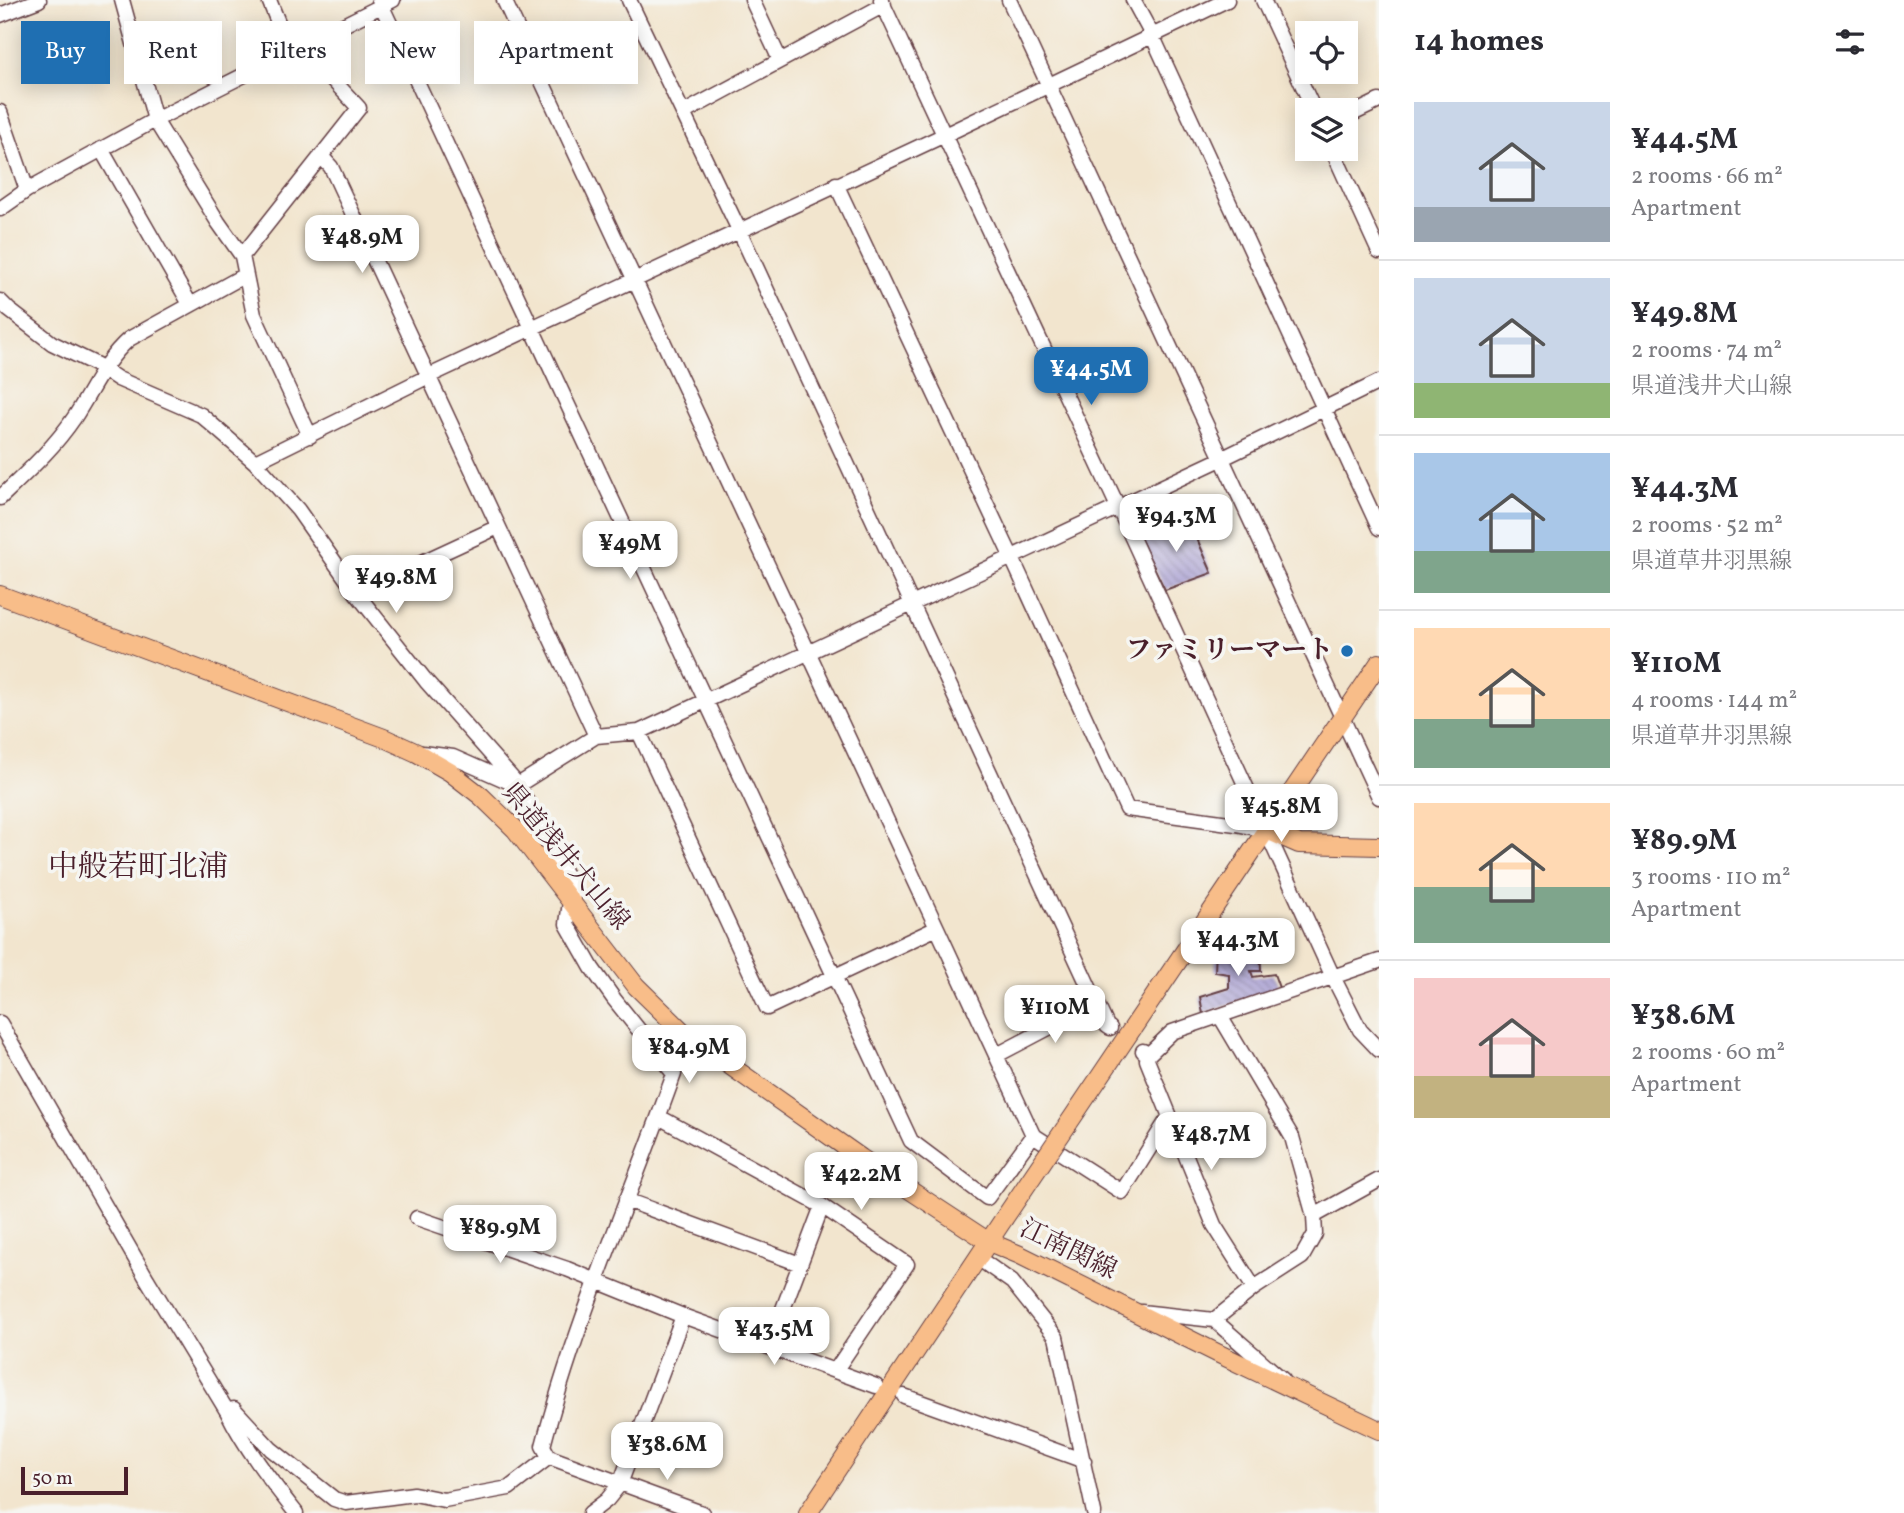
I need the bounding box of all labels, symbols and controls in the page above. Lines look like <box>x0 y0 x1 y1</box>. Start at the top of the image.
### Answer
chip: Buy <box>21 21 110 84</box>
chip: Rent <box>124 21 222 84</box>
chip: Filters <box>236 21 351 84</box>
chip: New <box>365 21 460 84</box>
chip: Apartment <box>474 21 638 84</box>
map controls <box>1295 21 1358 161</box>
button: locate <box>1295 21 1358 84</box>
text: 14 homes <box>1414 21 1544 63</box>
icon: filters <box>1831 23 1869 61</box>
button: layers <box>1295 98 1358 161</box>
text: ¥44.5M <box>1631 119 1738 161</box>
icon: home <box>1470 130 1554 214</box>
text: 2 rooms · 66 m² <box>1631 161 1783 193</box>
text: Apartment <box>1631 193 1742 225</box>
pin: ¥48.9M <box>305 216 419 275</box>
text: ¥48.9M <box>321 222 403 254</box>
text: ¥49.8M <box>1631 293 1738 335</box>
icon: home <box>1470 306 1554 390</box>
text: 2 rooms · 74 m² <box>1631 335 1782 367</box>
pin: ¥44.5M <box>1034 348 1148 407</box>
text: ¥44.5M <box>1050 354 1132 386</box>
text: 県道浅井犬山線 <box>1631 371 1792 403</box>
text: ¥44.3M <box>1631 468 1739 510</box>
icon: home <box>1470 481 1554 565</box>
pin: ¥94.3M <box>1119 494 1233 554</box>
text: ¥94.3M <box>1136 501 1216 533</box>
text: 2 rooms · 52 m² <box>1631 510 1783 542</box>
pin: ¥49M <box>589 522 671 581</box>
text: ¥49M <box>599 528 661 560</box>
text: 県道草井羽黒線 <box>1631 546 1792 578</box>
pin: ¥49.8M <box>339 556 453 615</box>
text: ¥49.8M <box>355 562 437 594</box>
place label: ファミリーマート <box>1126 633 1333 669</box>
marker: ファミリーマート <box>1339 643 1355 659</box>
text: ¥110M <box>1631 643 1722 685</box>
icon: home <box>1470 656 1554 740</box>
text: 4 rooms · 144 m² <box>1631 685 1797 717</box>
text: 県道草井羽黒線 <box>1631 721 1792 753</box>
street label: 県道浅井犬山線 <box>493 776 637 938</box>
pin: ¥45.8M <box>1224 784 1338 844</box>
text: ¥45.8M <box>1241 791 1321 823</box>
text: ¥89.9M <box>1631 820 1737 862</box>
icon: home <box>1470 831 1554 915</box>
district label: 中般若町北浦 <box>48 847 228 889</box>
text: 3 rooms · 110 m² <box>1631 862 1791 894</box>
text: Apartment <box>1631 894 1742 926</box>
pin: ¥44.3M <box>1181 918 1295 978</box>
text: ¥44.3M <box>1197 925 1279 957</box>
pin: ¥110M <box>1006 986 1104 1045</box>
text: ¥110M <box>1020 992 1090 1024</box>
text: ¥38.6M <box>1631 995 1735 1037</box>
icon: home <box>1470 1006 1554 1090</box>
pin: ¥84.9M <box>632 1026 746 1085</box>
text: ¥84.9M <box>648 1032 730 1064</box>
text: 2 rooms · 60 m² <box>1631 1037 1785 1069</box>
text: Apartment <box>1631 1069 1742 1101</box>
pin: ¥48.7M <box>1154 1112 1268 1172</box>
text: ¥48.7M <box>1171 1119 1251 1151</box>
pin: ¥42.2M <box>804 1152 918 1212</box>
text: ¥42.2M <box>820 1159 902 1191</box>
pin: ¥89.9M <box>443 1206 557 1265</box>
street label: 江南関線 <box>1013 1211 1123 1289</box>
text: ¥89.9M <box>459 1212 541 1244</box>
pin: ¥43.5M <box>717 1308 831 1367</box>
text: ¥43.5M <box>735 1314 814 1346</box>
pin: ¥38.6M <box>610 1422 724 1482</box>
text: ¥38.6M <box>627 1429 707 1461</box>
scale bar <box>21 1464 128 1496</box>
text: 50 m <box>32 1466 73 1492</box>

